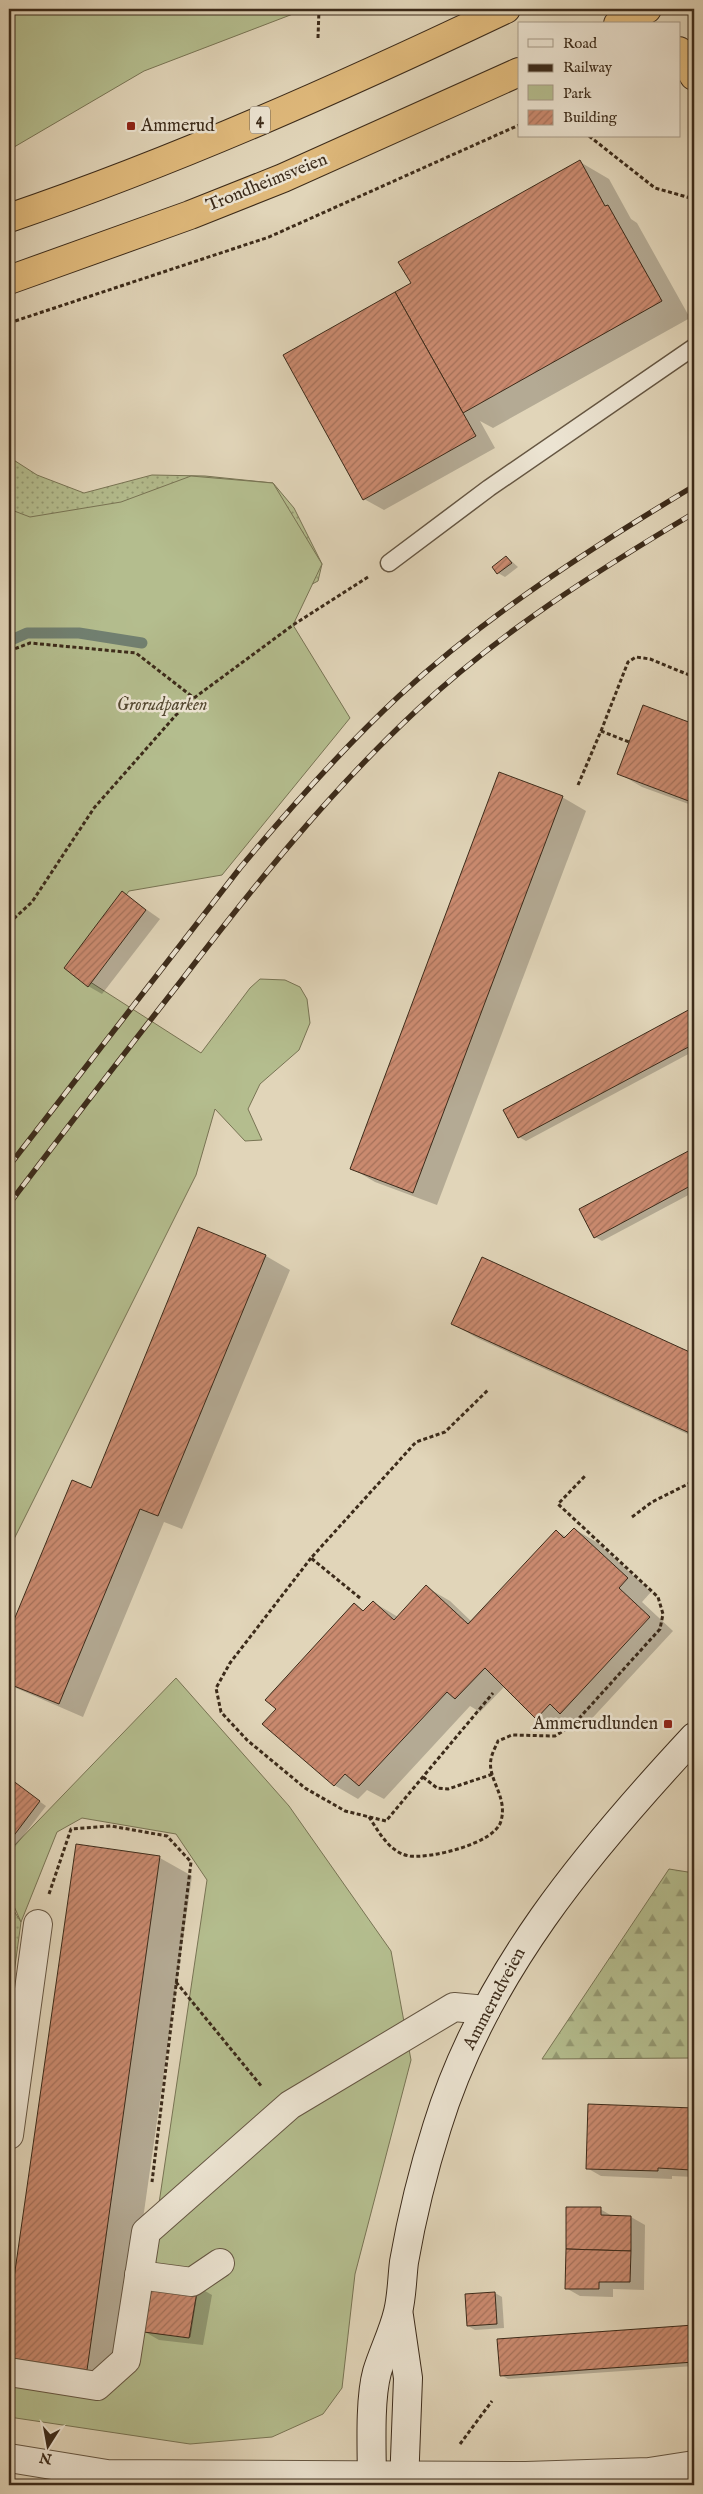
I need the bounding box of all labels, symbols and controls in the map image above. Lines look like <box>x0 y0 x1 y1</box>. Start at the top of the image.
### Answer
legend <box>518 22 680 138</box>
text: Road <box>563 34 598 53</box>
text: Railway <box>563 58 613 77</box>
text: Park <box>563 84 593 103</box>
road number: 4 <box>250 106 270 134</box>
text: Building <box>563 108 618 127</box>
place label: Ammerud <box>140 115 215 138</box>
marker: Ammerud <box>125 120 137 132</box>
street label: Trondheimsveien <box>203 148 331 218</box>
park label: Grorudparken <box>117 694 207 717</box>
place label: Ammerudlunden <box>532 1713 658 1736</box>
marker: Ammerudlunden <box>662 1718 674 1730</box>
street label: Ammerudveien <box>458 1944 532 2055</box>
north arrow <box>22 2422 72 2472</box>
text: N <box>38 2448 54 2468</box>

